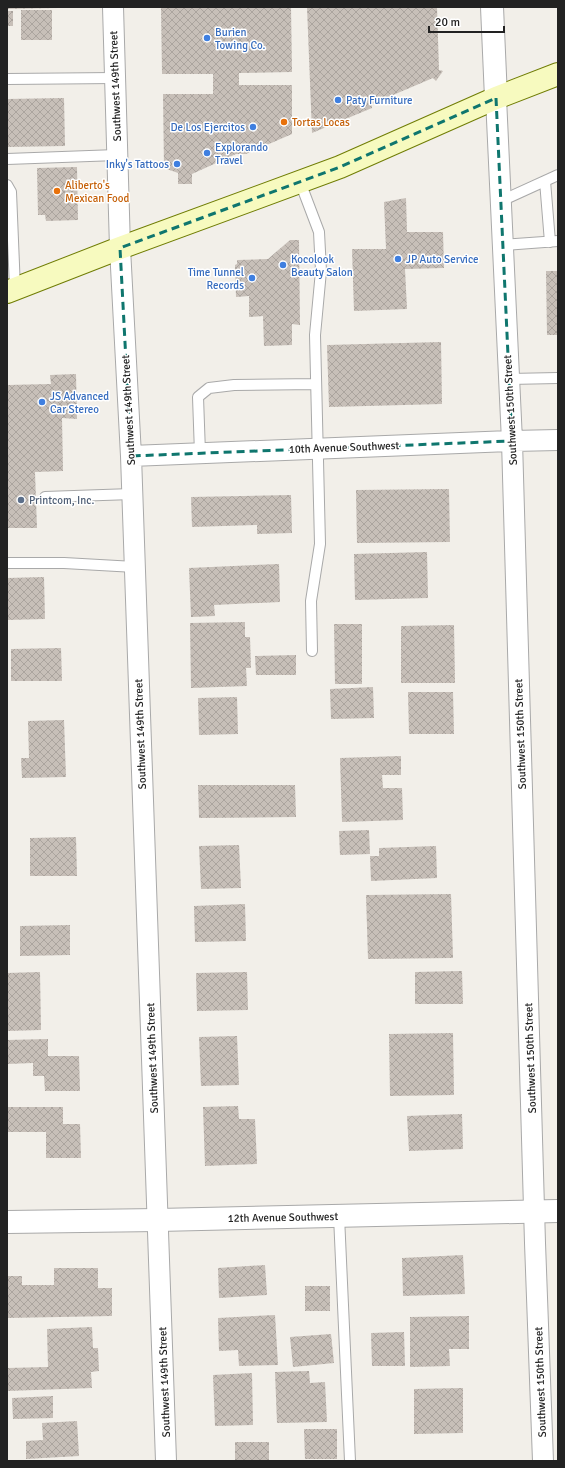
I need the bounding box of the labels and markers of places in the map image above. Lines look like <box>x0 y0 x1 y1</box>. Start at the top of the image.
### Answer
place label: Burien Towing Co. <box>215 26 266 52</box>
marker: Burien Towing Co. <box>202 33 212 43</box>
place label: Paty Furniture <box>346 94 413 107</box>
marker: Paty Furniture <box>333 95 343 105</box>
place label: Tortas Locas <box>292 116 350 129</box>
marker: Tortas Locas <box>279 117 289 127</box>
place label: De Los Ejercitos <box>170 121 245 134</box>
marker: De Los Ejercitos <box>248 122 258 132</box>
place label: Explorando Travel <box>215 141 268 167</box>
marker: Explorando Travel <box>202 148 212 158</box>
place label: Inky's Tattoos <box>106 158 169 171</box>
marker: Inky's Tattoos <box>172 159 182 169</box>
place label: Aliberto's Mexican Food <box>65 179 130 205</box>
marker: Aliberto's Mexican Food <box>52 186 62 196</box>
place label: Kocolook Beauty Salon <box>291 253 353 279</box>
place label: JP Auto Service <box>406 253 479 266</box>
marker: JP Auto Service <box>393 254 403 264</box>
marker: Kocolook Beauty Salon <box>278 260 288 270</box>
place label: Time Tunnel Records <box>188 266 244 292</box>
marker: Time Tunnel Records <box>247 273 257 283</box>
place label: JS Advanced Car Stereo <box>50 390 109 416</box>
marker: JS Advanced Car Stereo <box>37 397 47 407</box>
place label: Printcom, Inc. <box>29 494 94 507</box>
marker: Printcom, Inc. <box>16 495 26 505</box>

